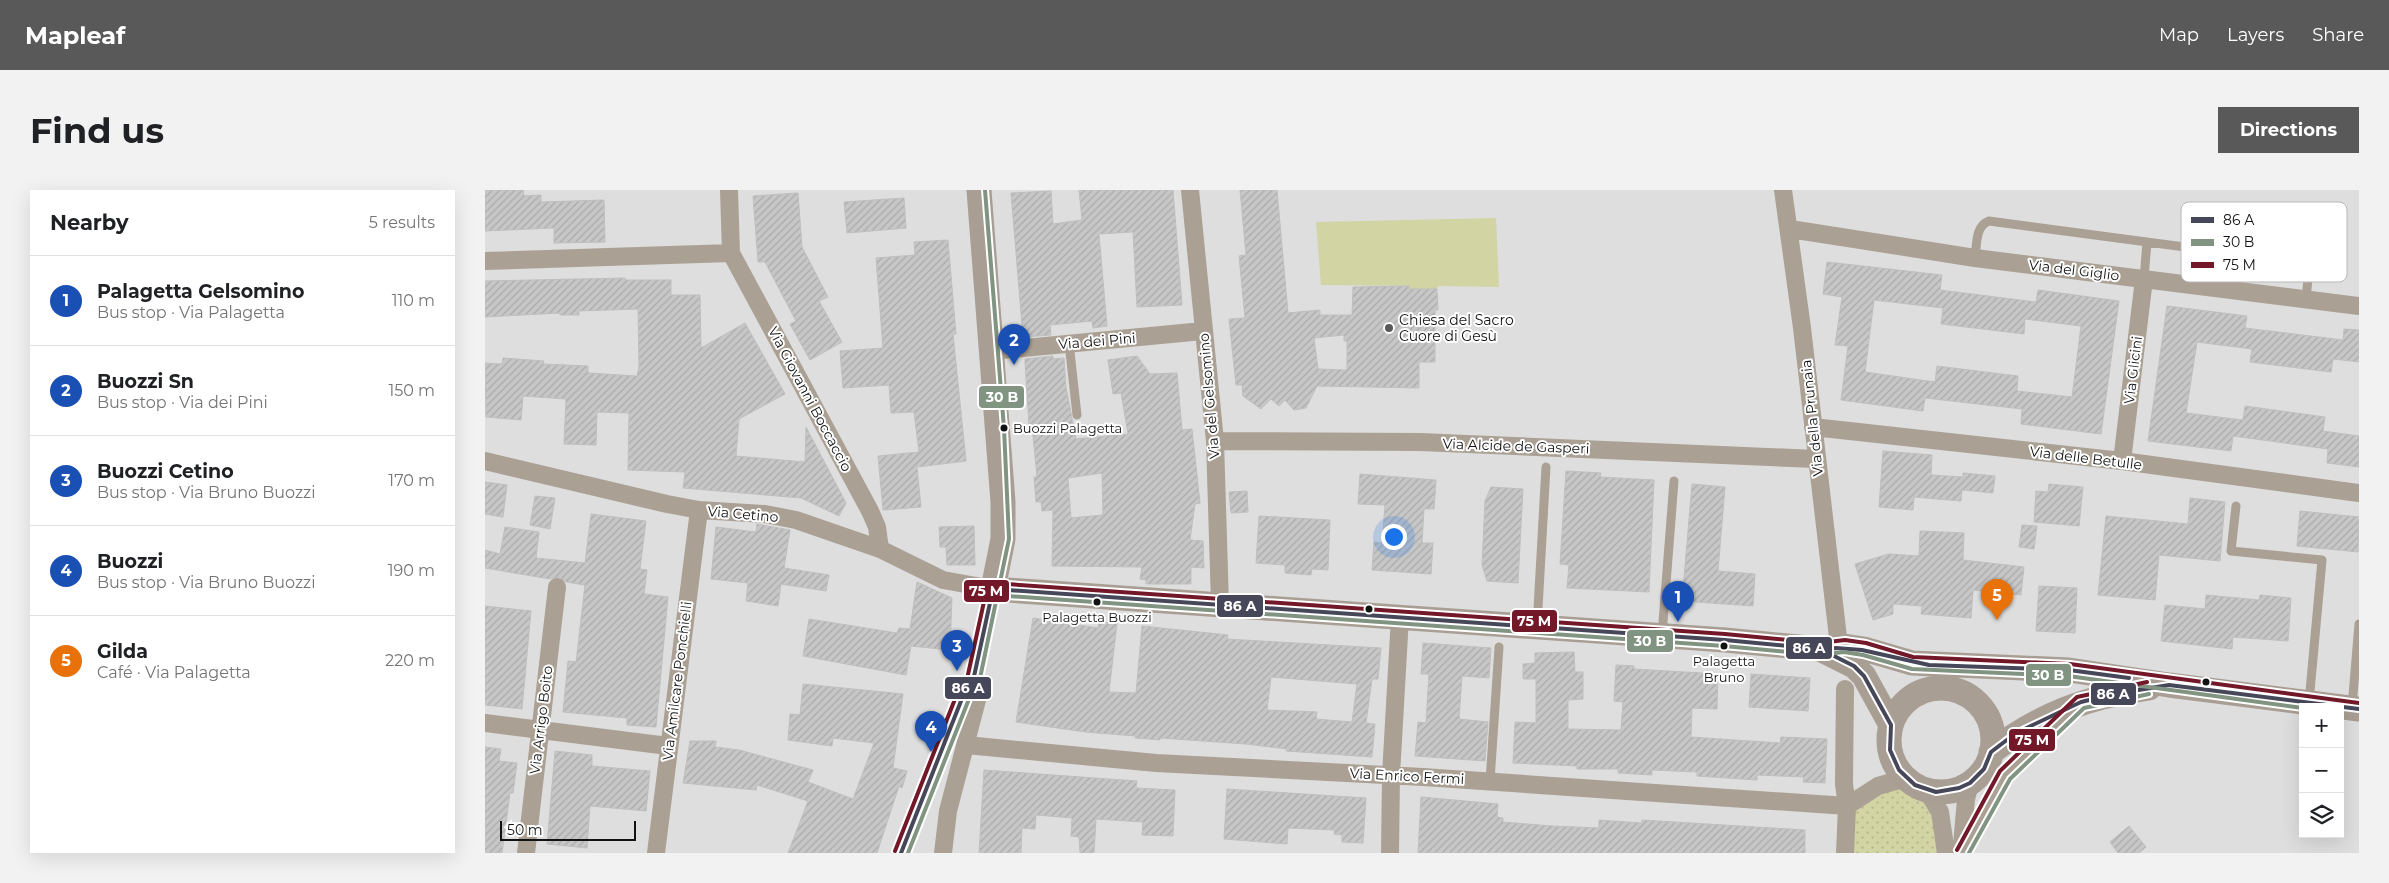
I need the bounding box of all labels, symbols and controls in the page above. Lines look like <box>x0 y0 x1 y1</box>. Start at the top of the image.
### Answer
text: Mapleaf <box>25 21 125 50</box>
text: Map <box>2159 24 2199 46</box>
text: Layers <box>2227 24 2284 46</box>
text: Share <box>2312 24 2364 46</box>
button: Directions <box>2218 107 2359 153</box>
text: Find us <box>30 109 164 152</box>
legend <box>2181 202 2347 282</box>
text: Nearby <box>50 210 129 235</box>
text: 86 A <box>2223 211 2255 229</box>
text: 5 results <box>369 213 435 232</box>
text: 30 B <box>2223 233 2254 251</box>
street label: Via del Giglio <box>2028 256 2121 285</box>
text: 75 M <box>2223 256 2256 274</box>
text: Palagetta Gelsomino <box>97 280 304 303</box>
text: 1 <box>63 291 69 310</box>
text: 110 m <box>392 291 435 310</box>
text: Bus stop · Via Palagetta <box>97 303 285 322</box>
place label: Chiesa del Sacro Cuore di Gesù <box>1399 311 1514 345</box>
marker: Chiesa del Sacro Cuore di Gesù <box>1383 322 1395 334</box>
street label: Via Giovanni Boccaccio <box>764 323 856 475</box>
pin: 2 <box>998 324 1030 365</box>
street label: Via dei Pini <box>1058 329 1136 353</box>
street label: Via del Gelsomino <box>1195 332 1223 460</box>
street label: Via Glicini <box>2120 335 2146 405</box>
street label: Via della Prunaia <box>1797 359 1827 477</box>
text: Buozzi Sn <box>97 370 194 393</box>
text: 2 <box>61 381 71 400</box>
text: 150 m <box>388 381 435 400</box>
line badge: 30 B <box>978 385 1025 409</box>
text: 30 B <box>985 388 1019 406</box>
text: Bus stop · Via dei Pini <box>97 393 268 412</box>
place label: Buozzi Palagetta <box>1013 420 1122 436</box>
marker: Buozzi Palagetta <box>999 423 1009 433</box>
street label: Via Alcide de Gasperi <box>1442 434 1590 458</box>
street label: Via delle Betulle <box>2029 442 2143 474</box>
text: Buozzi Cetino <box>97 460 234 483</box>
text: 3 <box>61 471 71 490</box>
text: 170 m <box>388 471 435 490</box>
text: Bus stop · Via Bruno Buozzi <box>97 483 316 502</box>
street label: Via Cetino <box>707 502 779 526</box>
your location <box>1381 524 1407 550</box>
text: Buozzi <box>97 550 163 573</box>
text: 4 <box>60 561 72 580</box>
text: 190 m <box>388 561 435 580</box>
text: Bus stop · Via Bruno Buozzi <box>97 573 316 592</box>
line badge: 75 M <box>963 579 1010 603</box>
pin: 5 <box>1981 579 2013 620</box>
pin: 1 <box>1662 581 1694 622</box>
text: 75 M <box>969 582 1003 600</box>
line badge: 86 A <box>1216 594 1264 618</box>
marker: Palagetta Buozzi <box>1092 597 1102 607</box>
text: 86 A <box>1224 597 1257 615</box>
street label: Via Amilcare Ponchielli <box>658 600 696 762</box>
unlabelled marker <box>1364 604 1374 614</box>
place label: Palagetta Buozzi <box>1042 609 1152 625</box>
line badge: 75 M <box>1511 609 1558 633</box>
text: 75 M <box>1517 612 1551 630</box>
line badge: 30 B <box>1626 629 1674 653</box>
pin: 3 <box>941 630 973 671</box>
text: 30 B <box>1633 632 1667 650</box>
line badge: 86 A <box>1785 636 1833 660</box>
text: 86 A <box>1793 639 1826 657</box>
text: Gilda <box>97 640 148 663</box>
marker: Palagetta Bruno <box>1719 641 1729 651</box>
text: 5 <box>61 651 71 670</box>
text: 220 m <box>385 651 435 670</box>
place label: Palagetta Bruno <box>1693 653 1755 685</box>
text: Café · Via Palagetta <box>97 663 251 682</box>
line badge: 30 B <box>2025 663 2072 687</box>
street label: Via Arrigo Boito <box>525 664 557 775</box>
text: 30 B <box>2031 666 2065 684</box>
line badge: 86 A <box>944 676 992 700</box>
unlabelled marker <box>2201 677 2211 687</box>
text: 86 A <box>952 679 985 697</box>
line badge: 86 A <box>2090 682 2137 706</box>
text: 86 A <box>2097 685 2130 703</box>
map controls <box>2299 703 2344 838</box>
button: + <box>2299 703 2344 748</box>
pin: 4 <box>915 711 947 752</box>
line badge: 75 M <box>2008 728 2056 752</box>
text: 75 M <box>2015 731 2049 749</box>
button: − <box>2299 748 2344 793</box>
street label: Via Enrico Fermi <box>1349 764 1465 788</box>
button: layers <box>2299 793 2344 838</box>
scale bar <box>500 818 636 841</box>
text: 50 m <box>507 821 543 839</box>

